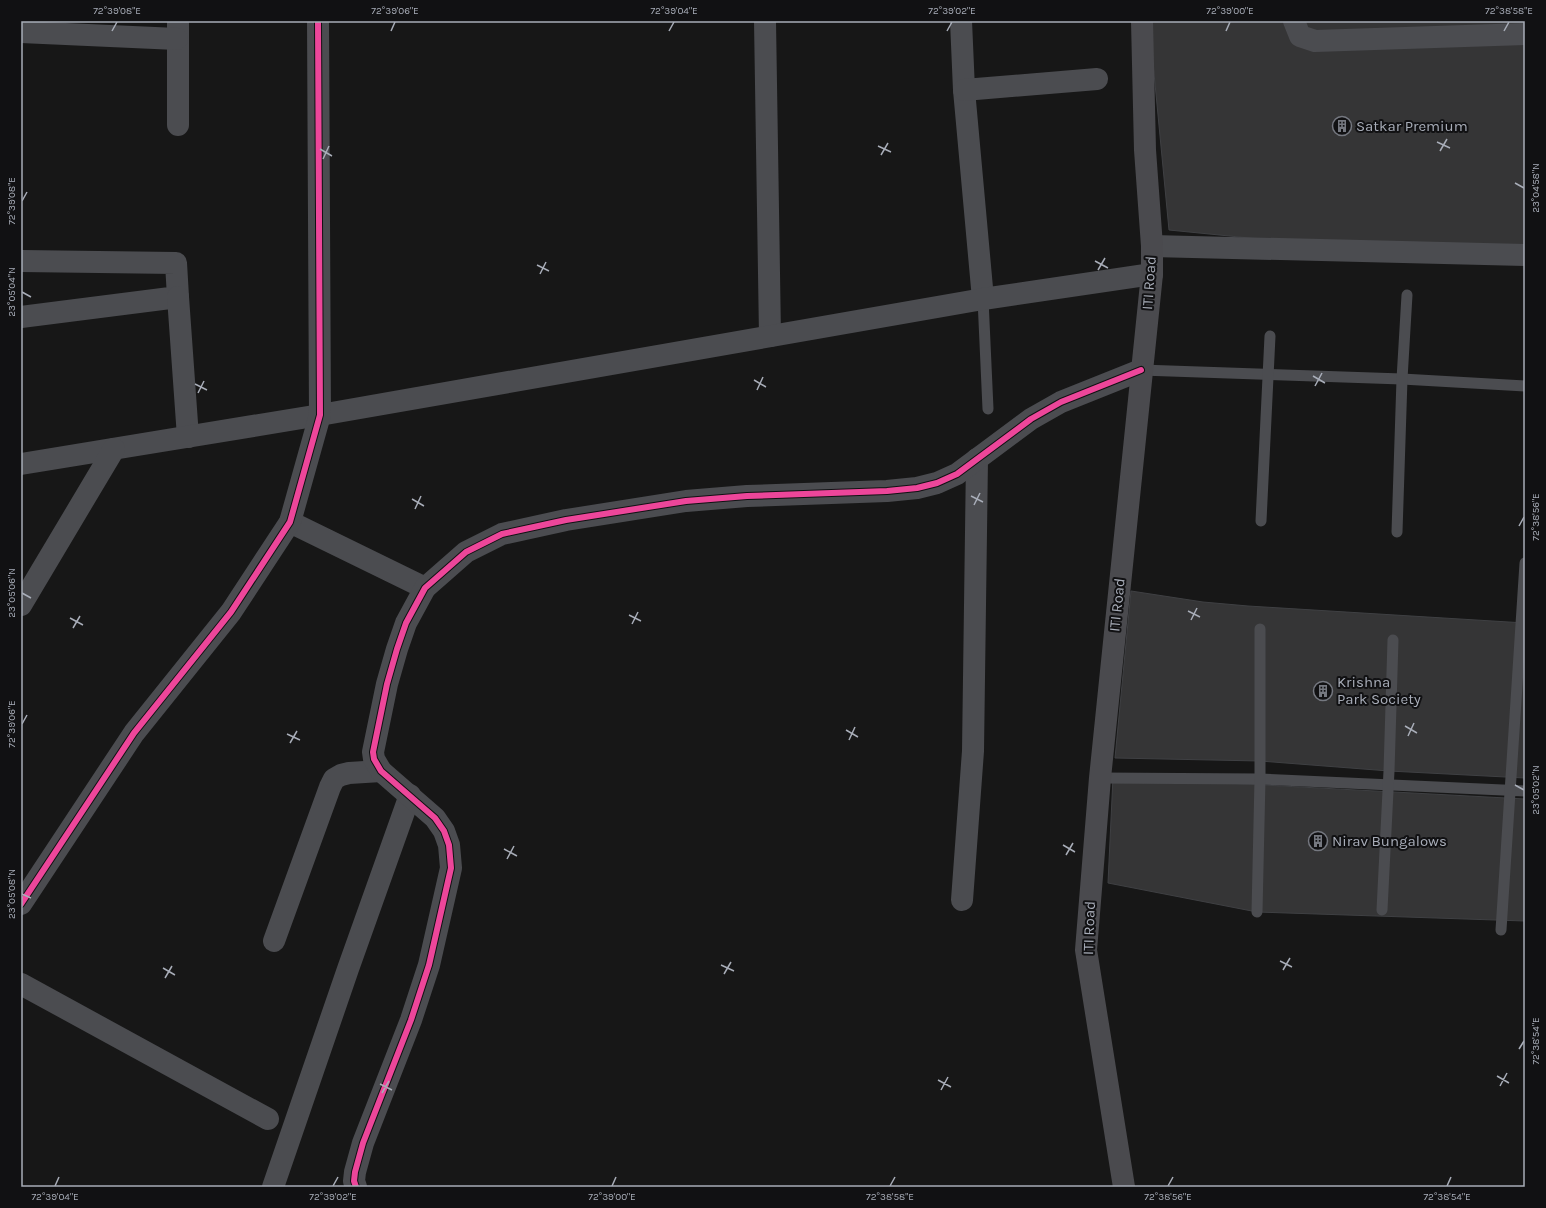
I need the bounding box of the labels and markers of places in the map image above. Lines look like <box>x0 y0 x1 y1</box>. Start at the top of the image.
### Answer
building icon: Satkar Premium <box>1331 115 1353 137</box>
place label: Satkar Premium <box>1356 117 1468 135</box>
place label: Krishna Park Society <box>1337 673 1421 708</box>
building icon: Krishna Park Society <box>1312 680 1334 702</box>
building icon: Nirav Bungalows <box>1307 830 1329 852</box>
place label: Nirav Bungalows <box>1332 832 1447 850</box>

